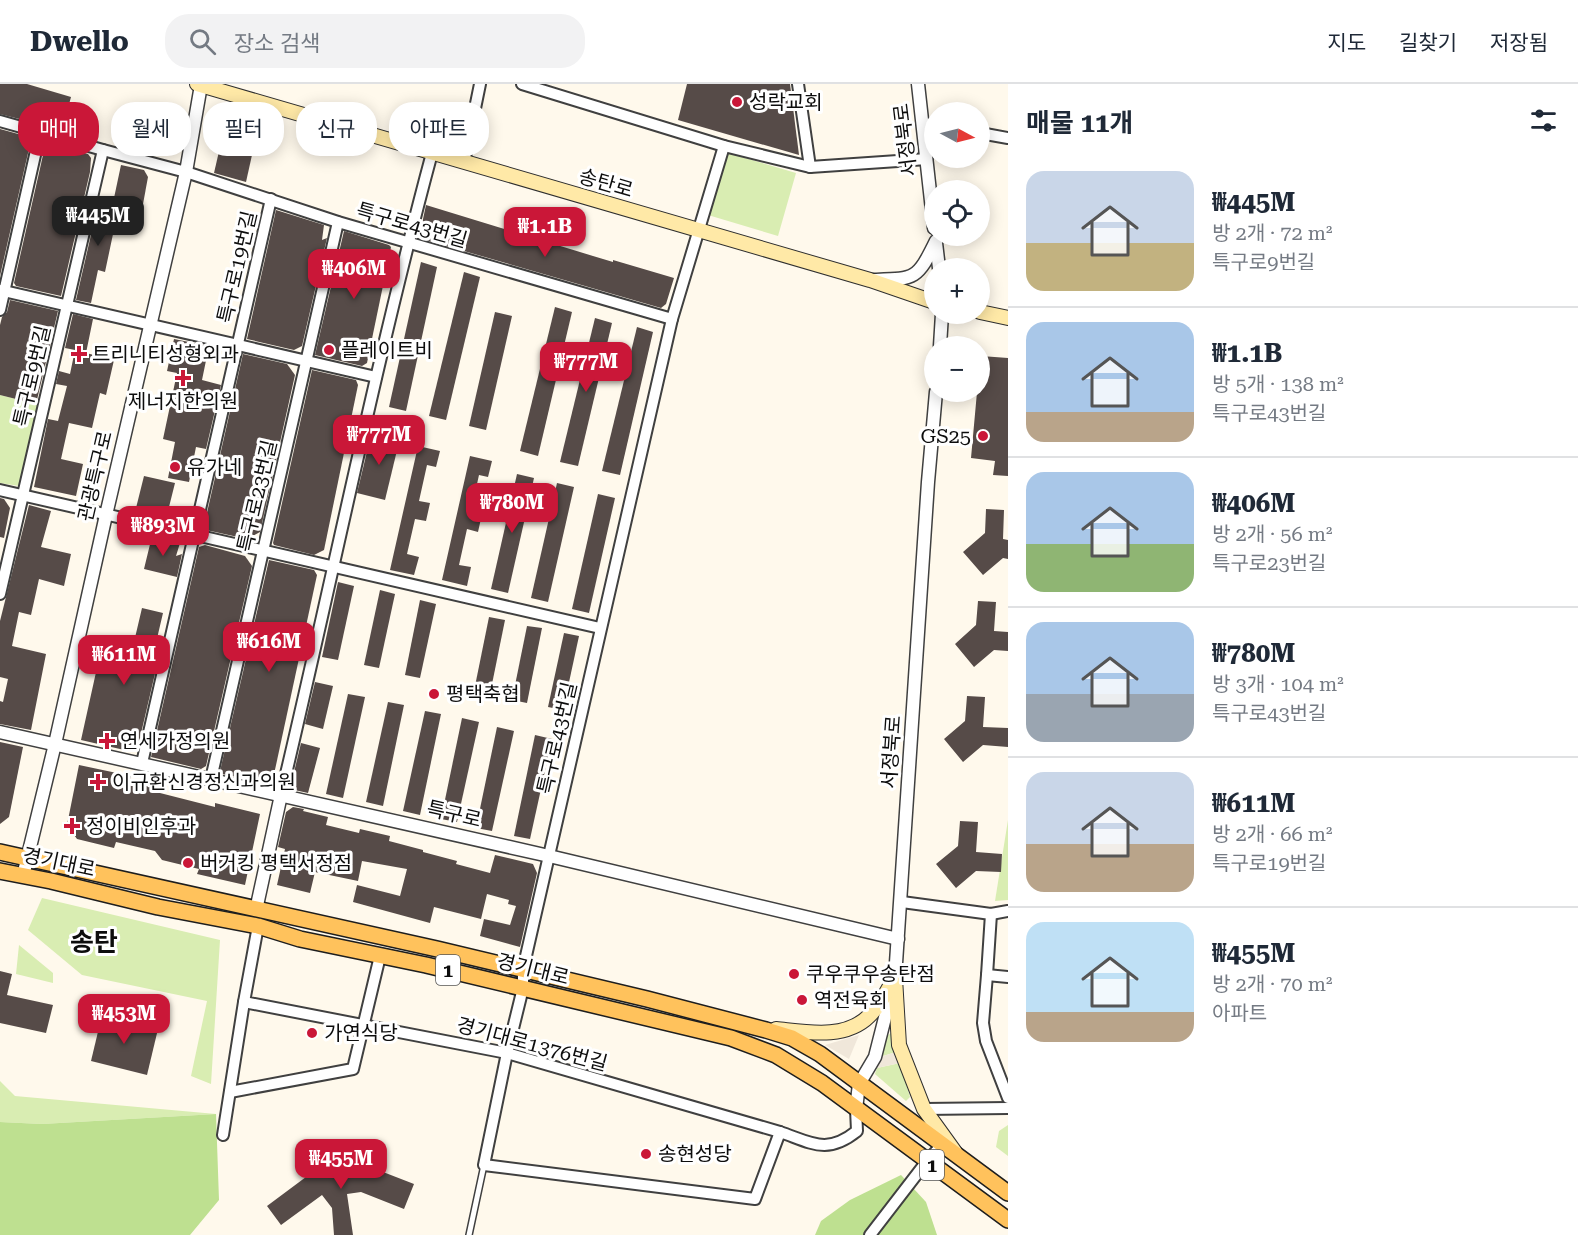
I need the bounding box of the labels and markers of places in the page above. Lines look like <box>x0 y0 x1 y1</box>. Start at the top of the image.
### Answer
place label: 성락교회 <box>749 90 823 114</box>
marker: 성락교회 <box>730 95 744 109</box>
pin: ₩445M <box>56 196 140 247</box>
pin: ₩1.1B <box>503 207 587 258</box>
pin: ₩406M <box>312 249 396 300</box>
place label: 플레이트비 <box>341 338 433 362</box>
place label: 트리니티성형외과 <box>92 342 239 366</box>
pin: ₩777M <box>544 342 628 393</box>
marker: 플레이트비 <box>322 343 336 357</box>
marker: 트리니티성형외과 <box>70 345 88 363</box>
marker: 제너지한의원 <box>174 369 192 387</box>
place label: 제너지한의원 <box>128 389 238 413</box>
pin: ₩777M <box>337 415 421 466</box>
place label: GS25 <box>921 424 971 448</box>
marker: GS25 <box>976 429 990 443</box>
place label: 유가네 <box>187 455 242 479</box>
marker: 유가네 <box>168 460 182 474</box>
pin: ₩780M <box>470 483 554 534</box>
pin: ₩893M <box>121 506 205 557</box>
pin: ₩616M <box>227 622 311 673</box>
pin: ₩611M <box>82 635 166 686</box>
place label: 평택축협 <box>446 682 520 706</box>
marker: 평택축협 <box>427 687 441 701</box>
place label: 연세가정의원 <box>120 729 230 753</box>
marker: 연세가정의원 <box>98 732 116 750</box>
place label: 이규환신경정신과의원 <box>112 770 296 794</box>
marker: 이규환신경정신과의원 <box>89 773 107 791</box>
place label: 정이비인후과 <box>86 814 196 838</box>
marker: 정이비인후과 <box>63 817 81 835</box>
place label: 버거킹 평택서정점 <box>200 851 352 875</box>
marker: 버거킹 평택서정점 <box>181 856 195 870</box>
place label: 쿠우쿠우송탄점 <box>806 962 935 986</box>
marker: 쿠우쿠우송탄점 <box>787 967 801 981</box>
place label: 역전육회 <box>814 988 888 1012</box>
marker: 역전육회 <box>795 993 809 1007</box>
pin: ₩453M <box>82 994 166 1045</box>
place label: 가연식당 <box>324 1021 398 1045</box>
marker: 가연식당 <box>305 1026 319 1040</box>
pin: ₩455M <box>299 1139 383 1190</box>
place label: 송현성당 <box>658 1142 732 1166</box>
marker: 송현성당 <box>639 1147 653 1161</box>

